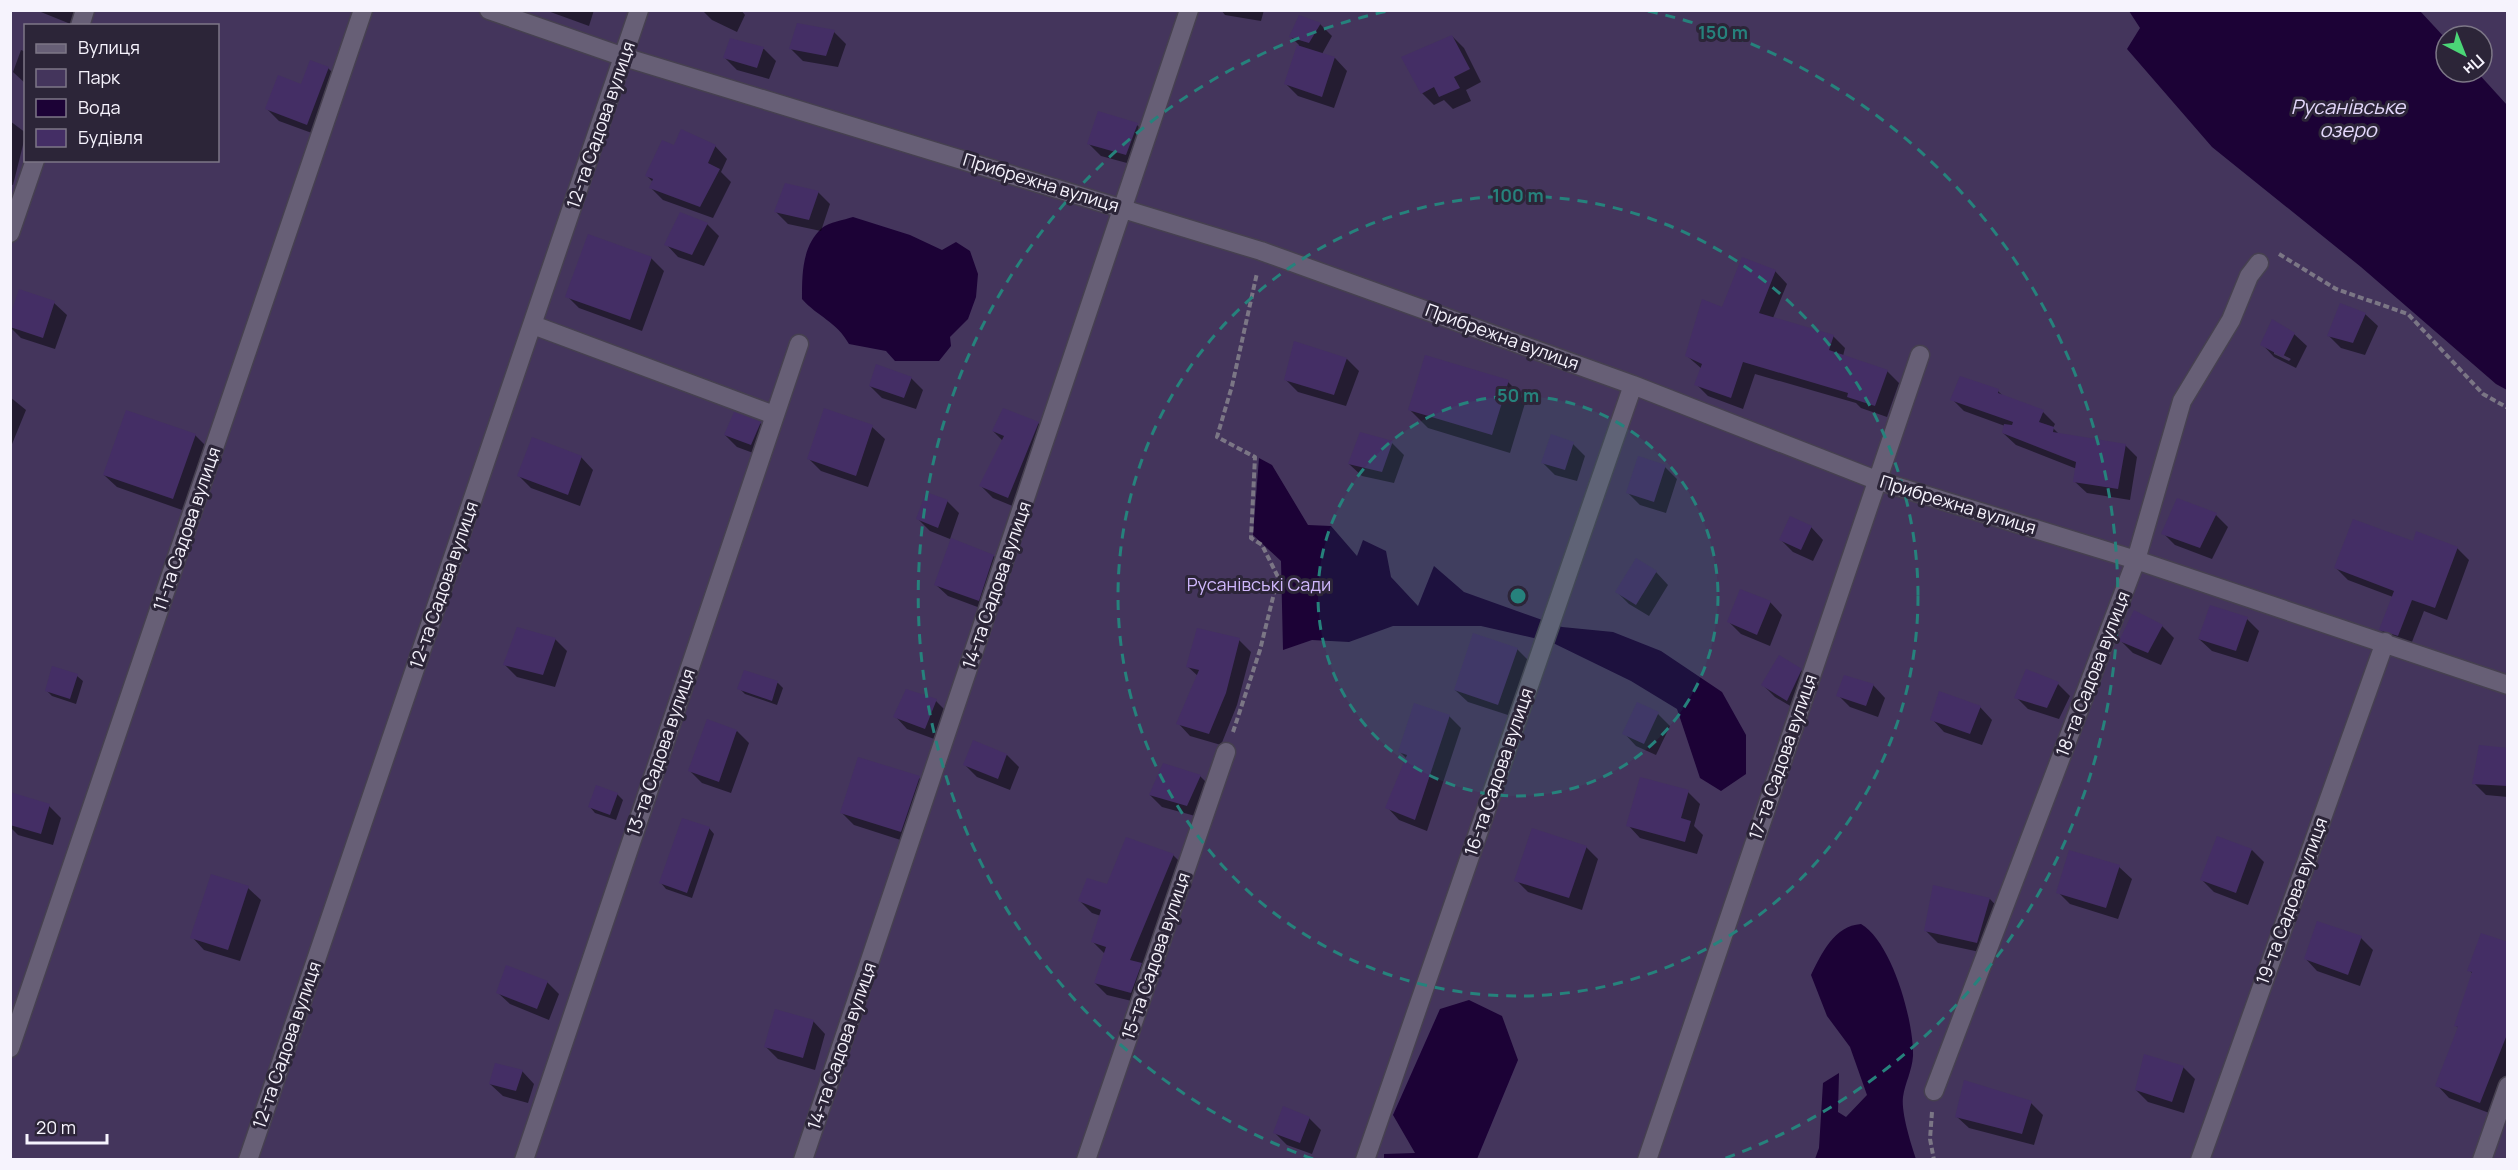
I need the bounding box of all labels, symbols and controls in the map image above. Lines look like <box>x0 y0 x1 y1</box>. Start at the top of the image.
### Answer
text: 150 m <box>1698 20 1748 44</box>
legend <box>24 24 219 162</box>
north arrow <box>2434 24 2494 84</box>
text: Вулиця <box>78 35 140 59</box>
street label: 12-та Садова вулиця <box>560 38 640 211</box>
text: Пн <box>2459 50 2489 81</box>
text: Парк <box>78 65 121 89</box>
water label: Русанівське озеро <box>2291 93 2407 143</box>
text: Вода <box>78 95 120 119</box>
text: Будівля <box>78 125 143 149</box>
street label: Прибрежна вулиця <box>960 147 1122 217</box>
text: 100 m <box>1492 183 1544 207</box>
street label: Прибрежна вулиця <box>1422 297 1583 375</box>
text: 50 m <box>1497 383 1539 407</box>
street label: 11-та Садова вулиця <box>147 443 225 614</box>
street label: Прибрежна вулиця <box>1877 469 2039 539</box>
street label: 12-та Садова вулиця <box>403 498 483 671</box>
street label: 14-та Садова вулиця <box>956 498 1036 672</box>
park label: Русанівські Сади <box>1187 572 1331 596</box>
centre of rings <box>1508 586 1528 606</box>
street label: 18-та Садова вулиця <box>2049 587 2135 760</box>
street label: 13-та Садова вулиця <box>620 665 700 838</box>
street label: 17-та Садова вулиця <box>1742 671 1822 843</box>
street label: 16-та Садова вулиця <box>1458 685 1538 859</box>
street label: 19-та Садова вулиця <box>2250 814 2332 987</box>
street label: 15-та Садова вулиця <box>1115 869 1195 1042</box>
street label: 12-та Садова вулиця <box>246 958 326 1131</box>
street label: 14-та Садова вулиця <box>801 959 881 1133</box>
scale bar <box>27 1107 106 1145</box>
text: 20 m <box>36 1115 76 1139</box>

